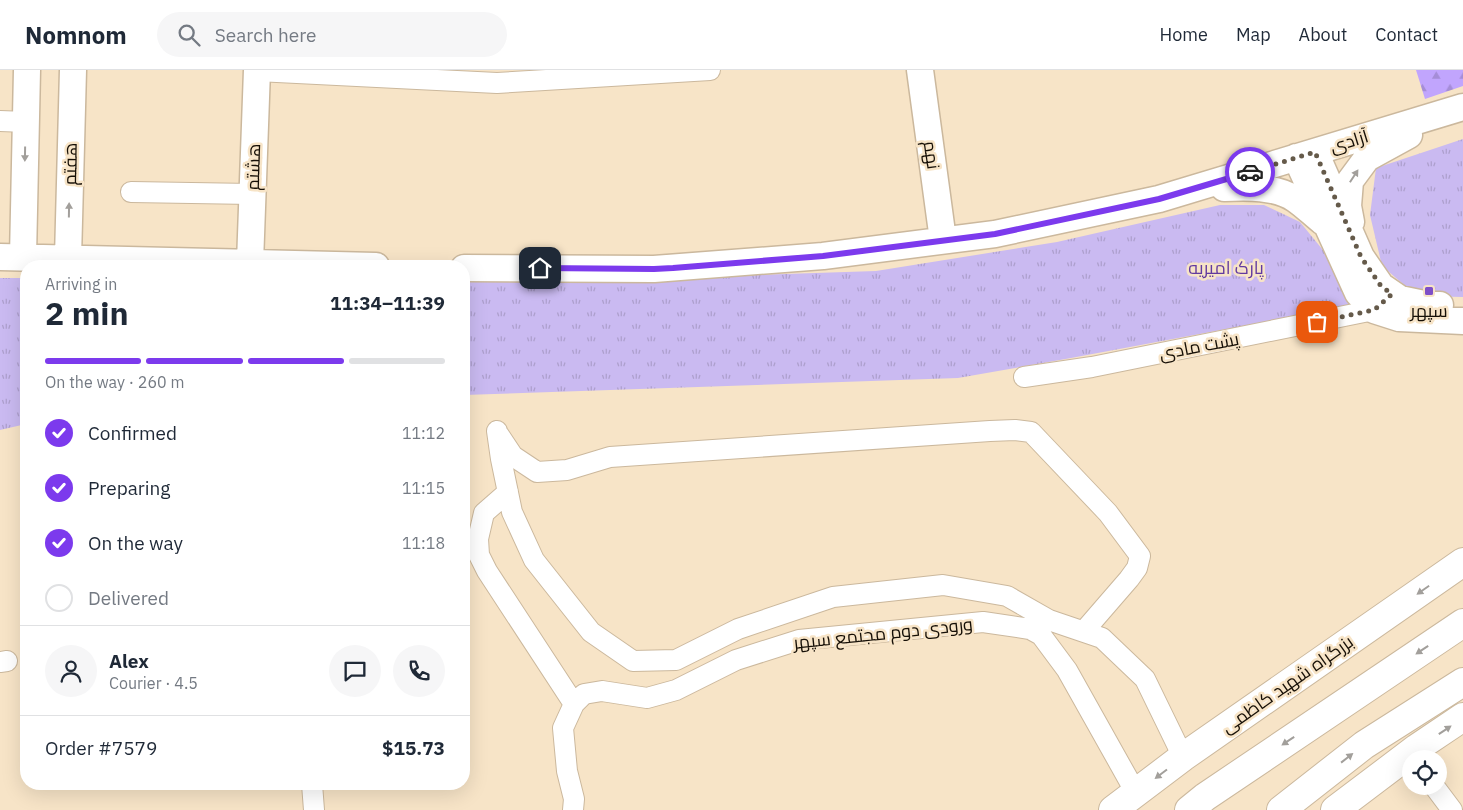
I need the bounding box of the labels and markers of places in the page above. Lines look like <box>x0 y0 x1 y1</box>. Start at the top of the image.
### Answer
pin <box>519 247 561 289</box>
marker: سپهر <box>1423 285 1435 297</box>
place label: سپهر <box>1409 299 1448 322</box>
pin <box>1296 301 1338 343</box>

